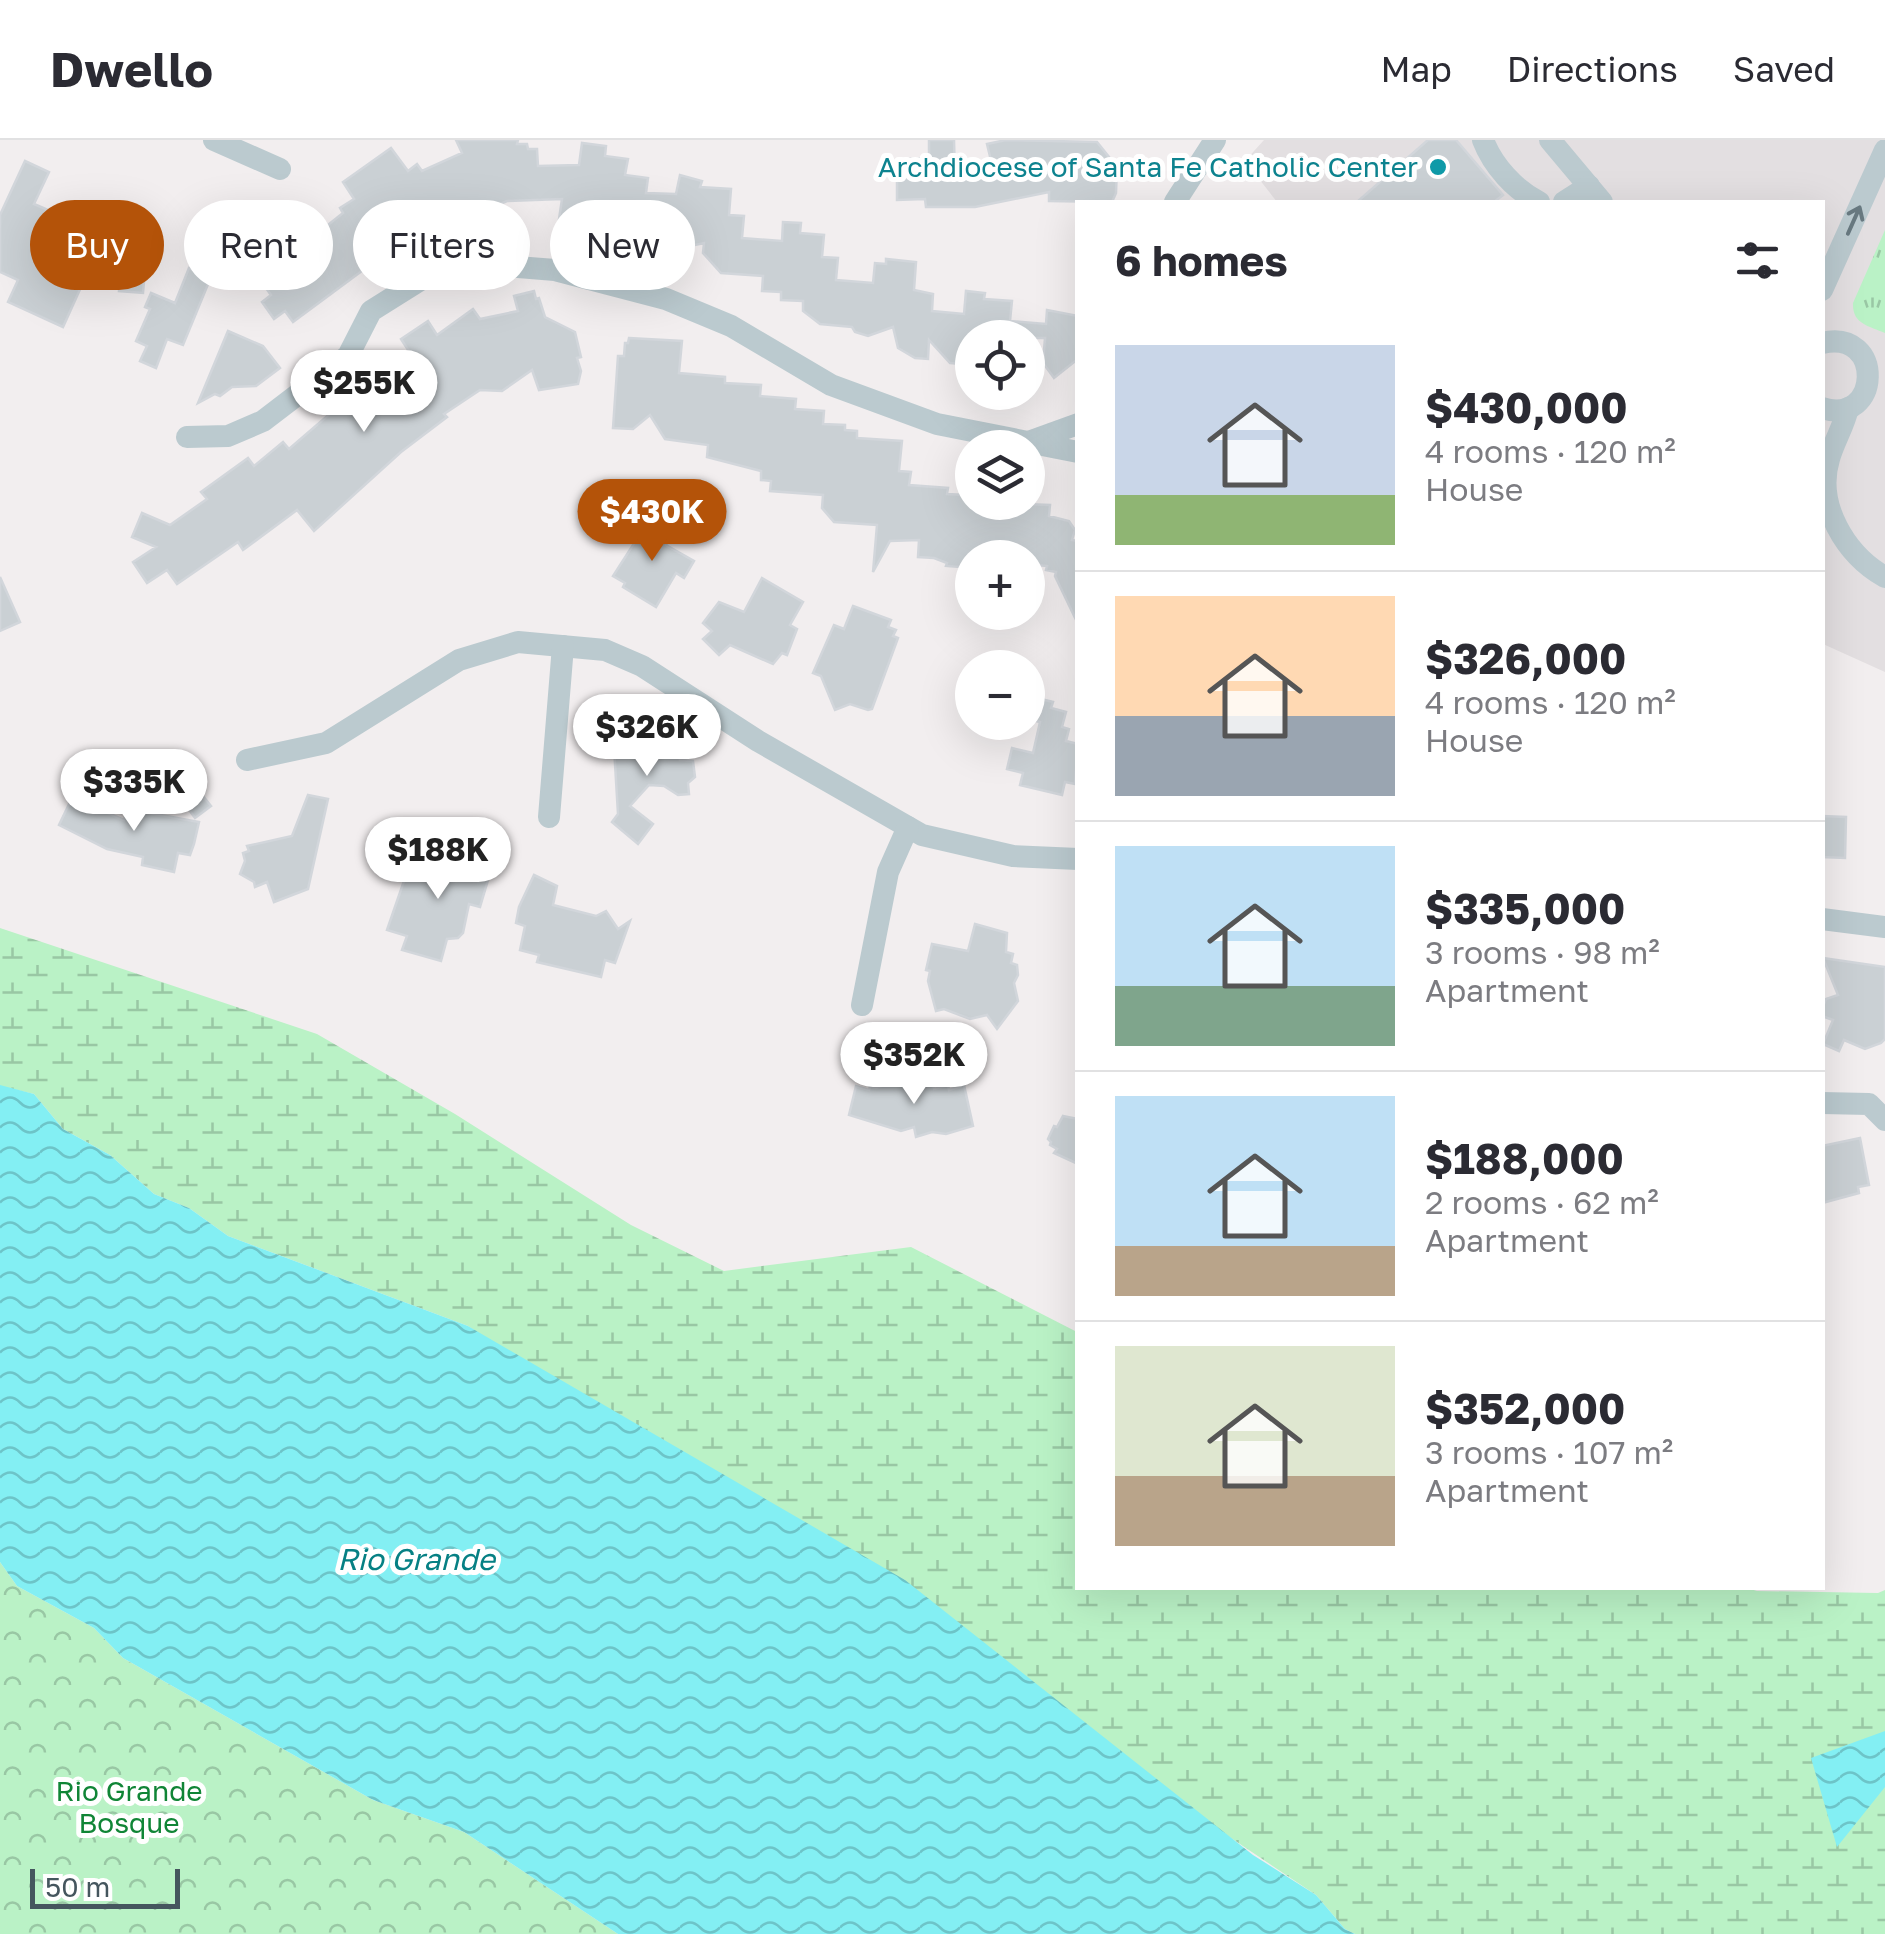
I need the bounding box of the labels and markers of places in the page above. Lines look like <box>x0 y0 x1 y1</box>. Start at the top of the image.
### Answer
place label: Archdiocese of Santa Fe Catholic Center <box>878 150 1418 183</box>
marker: Archdiocese of Santa Fe Catholic Center <box>1427 156 1449 178</box>
pin: $255K <box>294 350 434 435</box>
pin: $430K <box>582 479 722 564</box>
pin: $326K <box>577 694 717 779</box>
pin: $335K <box>64 749 204 834</box>
pin: $188K <box>368 817 508 902</box>
pin: $352K <box>844 1022 984 1107</box>

